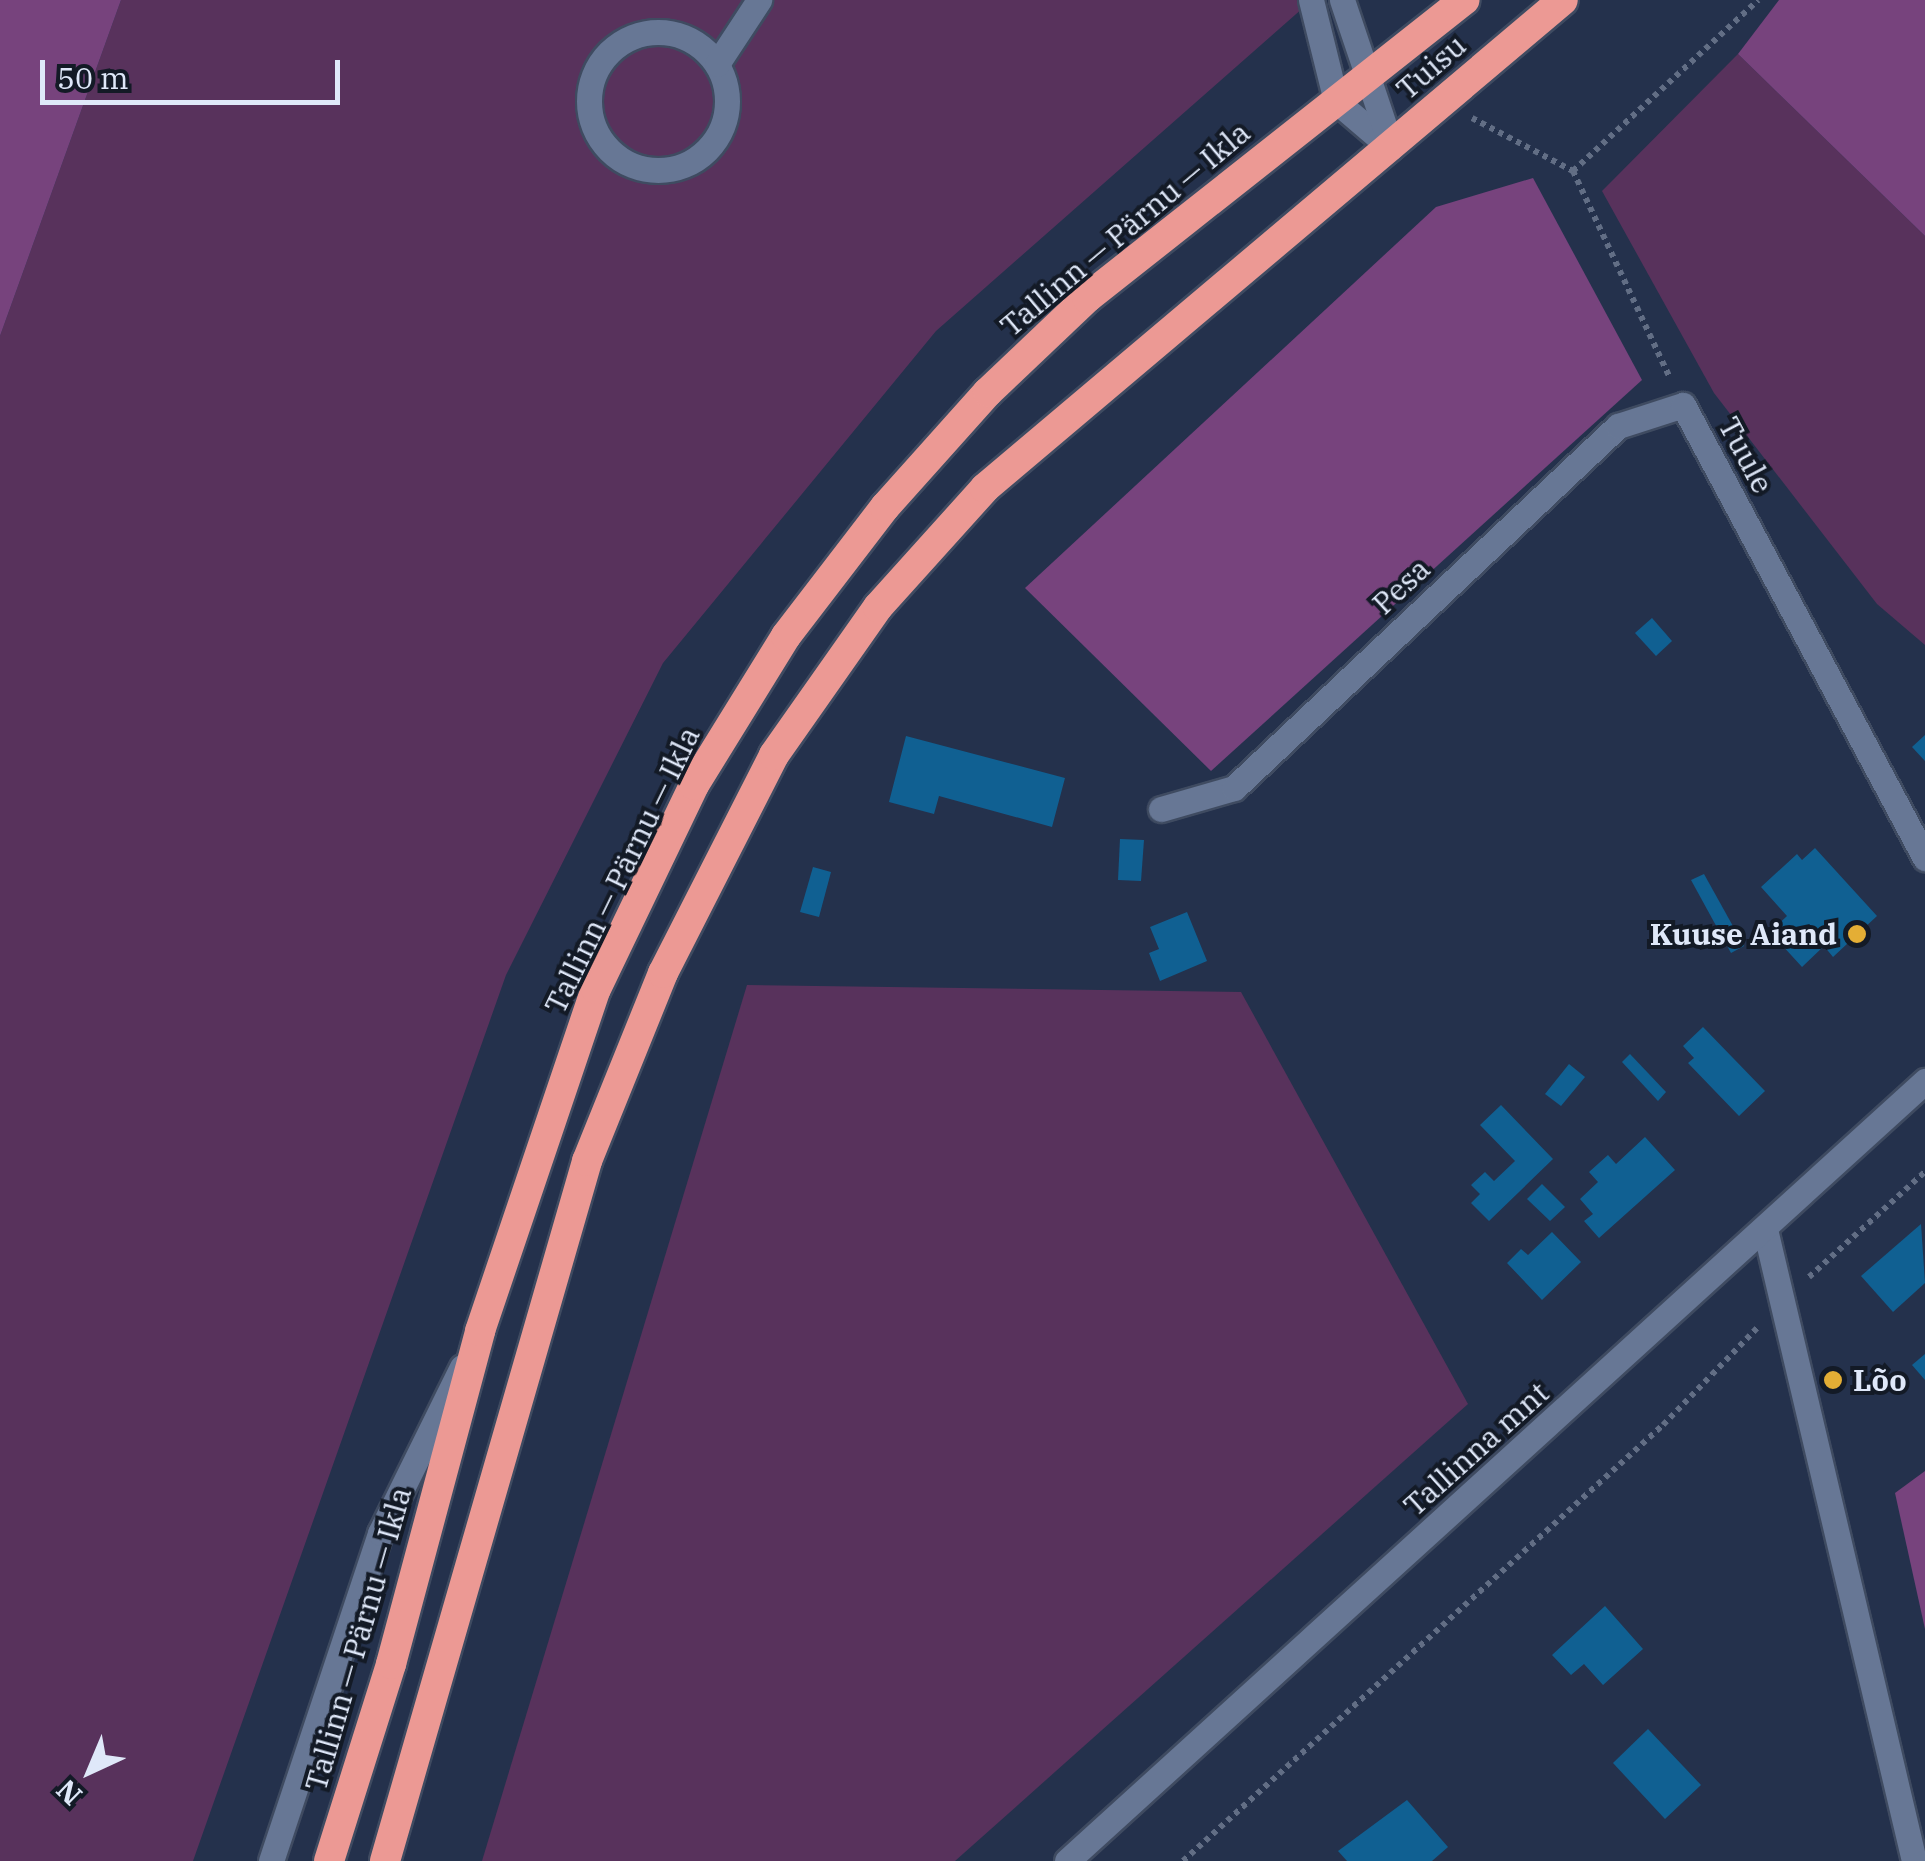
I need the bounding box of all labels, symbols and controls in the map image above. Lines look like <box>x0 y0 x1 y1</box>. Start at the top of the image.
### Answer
street label: Tuisu <box>1389 27 1473 107</box>
scale bar <box>45 40 345 102</box>
text: 50 m <box>57 58 129 97</box>
street label: Tallinn — Pärnu — Ikla <box>993 114 1257 344</box>
street label: Tuule <box>1711 411 1781 499</box>
street label: Pesa <box>1365 551 1437 621</box>
street label: Tallinn — Pärnu — Ikla <box>537 721 707 1019</box>
place label: Kuuse Aiand <box>1650 916 1837 952</box>
marker: Kuuse Aiand <box>1846 923 1868 945</box>
place label: Lõo <box>1853 1362 1907 1398</box>
marker: Lõo <box>1822 1369 1844 1391</box>
street label: Tallinna mnt <box>1396 1375 1556 1523</box>
street label: Tallinn — Pärnu — Ikla <box>297 1483 419 1795</box>
north arrow <box>40 1721 140 1821</box>
text: N <box>48 1772 90 1814</box>

